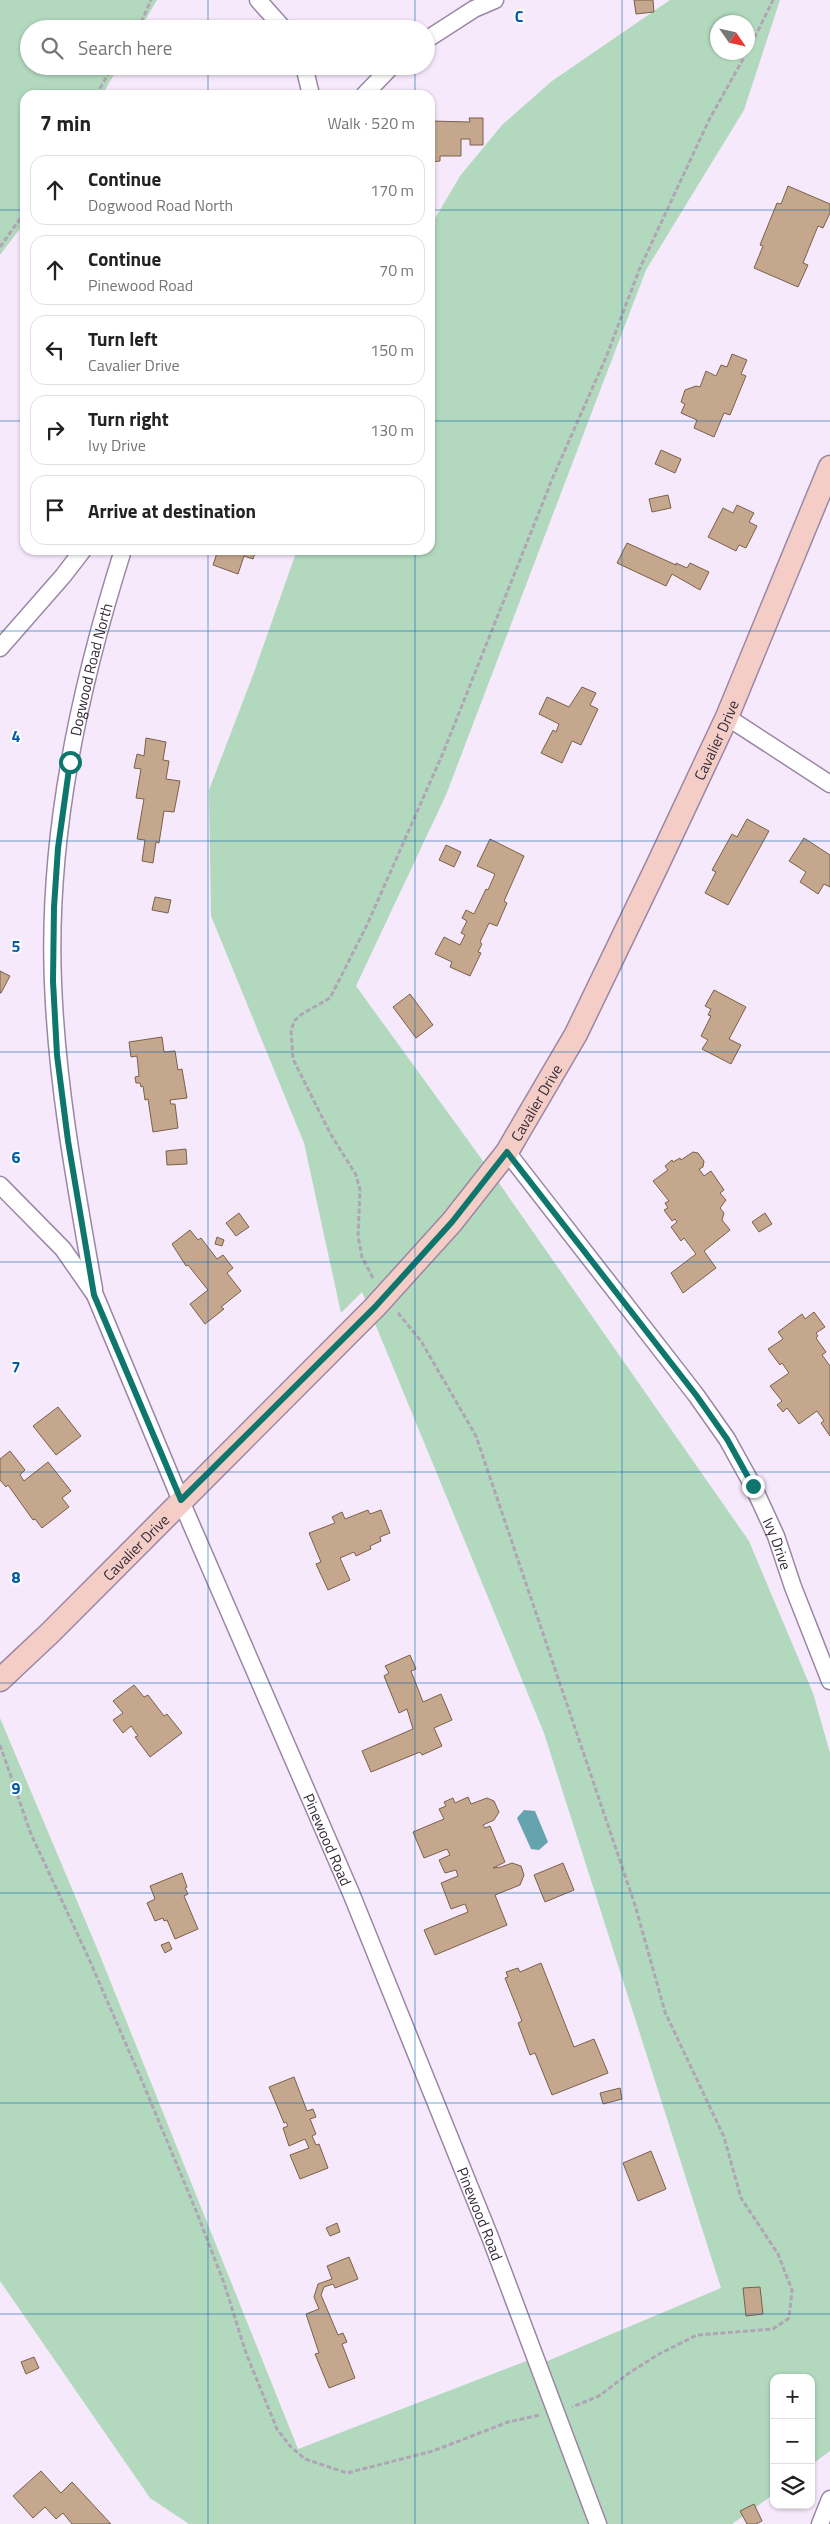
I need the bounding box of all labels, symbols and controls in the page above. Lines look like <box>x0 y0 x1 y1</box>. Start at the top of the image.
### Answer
text: C <box>515 4 524 28</box>
north arrow <box>710 15 755 60</box>
search box <box>20 20 435 75</box>
text: Search here <box>78 33 172 62</box>
icon: search <box>38 34 66 62</box>
text: 7 min <box>40 107 91 139</box>
text: Walk · 520 m <box>327 111 415 135</box>
text: Continue <box>88 164 161 193</box>
icon: ahead <box>41 176 69 204</box>
text: 170 m <box>370 178 414 202</box>
text: Dogwood Road North <box>88 193 233 217</box>
text: Continue <box>88 244 161 273</box>
icon: ahead <box>41 256 69 284</box>
text: 70 m <box>379 258 414 282</box>
text: Pinewood Road <box>88 273 193 297</box>
text: Turn left <box>88 324 158 353</box>
icon: left <box>41 336 69 364</box>
text: 150 m <box>370 338 414 362</box>
text: Cavalier Drive <box>88 353 180 377</box>
text: Turn right <box>88 404 169 433</box>
icon: right <box>41 416 69 444</box>
text: 130 m <box>370 418 414 442</box>
text: Ivy Drive <box>88 433 146 457</box>
icon: arrive <box>41 496 69 524</box>
text: Arrive at destination <box>88 496 256 525</box>
street label: Dogwood Road North <box>63 600 118 738</box>
street label: Cavalier Drive <box>687 696 744 784</box>
text: 4 <box>12 724 21 748</box>
route start <box>59 751 82 774</box>
text: 5 <box>12 934 21 958</box>
street label: Cavalier Drive <box>504 1060 568 1145</box>
text: 6 <box>12 1145 21 1169</box>
text: 7 <box>12 1355 20 1379</box>
route end <box>742 1475 765 1498</box>
street label: Cavalier Drive <box>97 1508 174 1586</box>
street label: Ivy Drive <box>757 1513 798 1573</box>
text: 8 <box>12 1565 21 1589</box>
text: 9 <box>12 1776 21 1800</box>
street label: Pinewood Road <box>298 1790 358 1889</box>
street label: Pinewood Road <box>451 2163 509 2264</box>
map controls <box>770 2374 815 2509</box>
button: + <box>770 2374 815 2419</box>
button: − <box>770 2419 815 2464</box>
button: layers <box>770 2464 815 2509</box>

